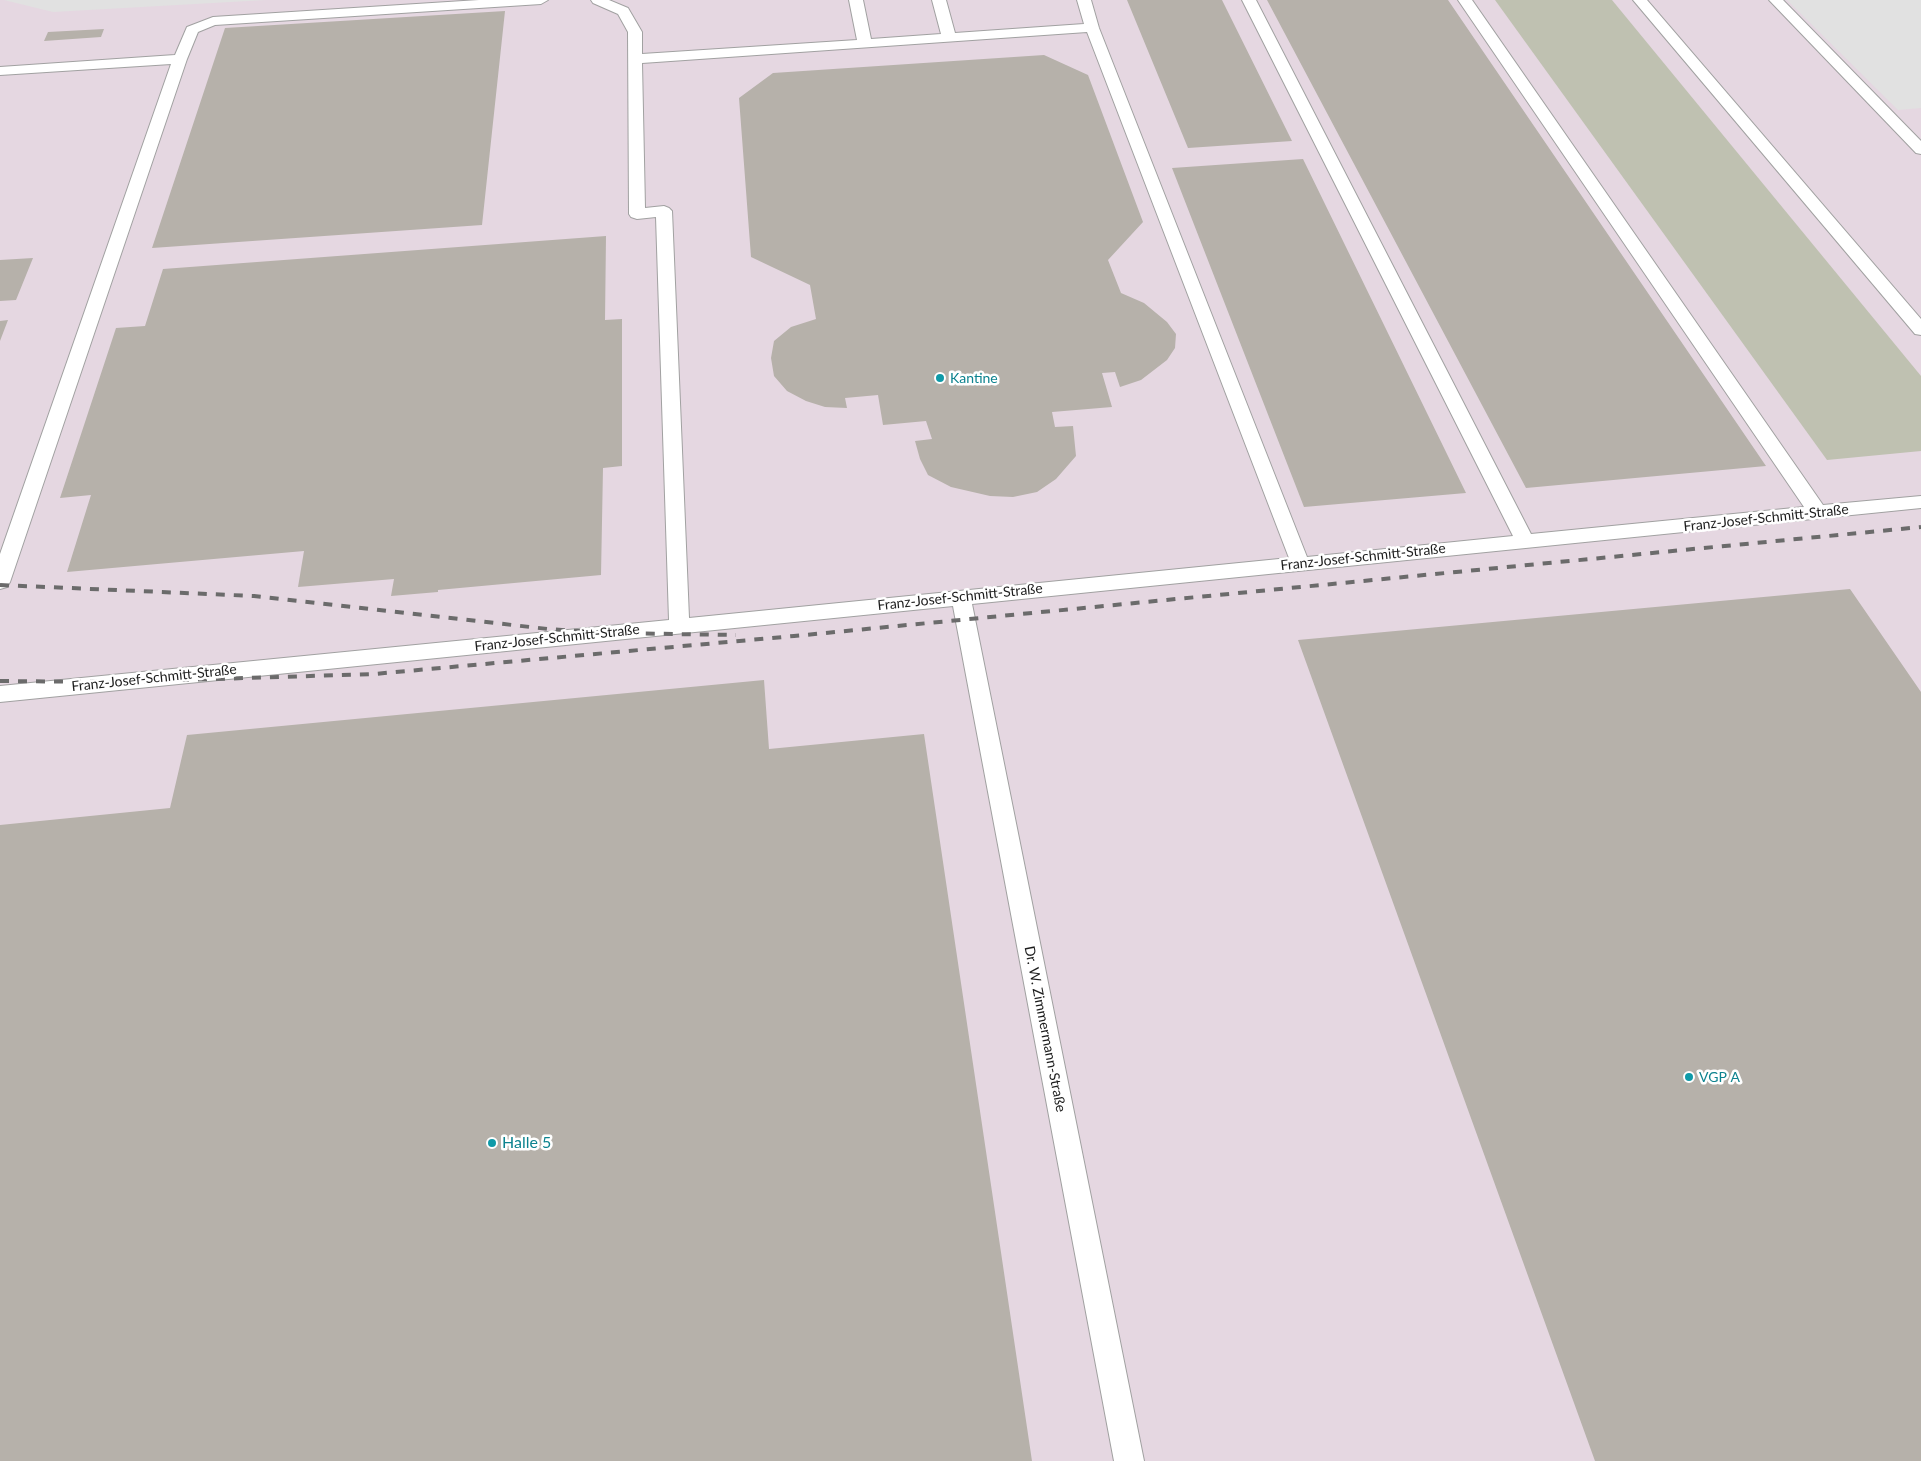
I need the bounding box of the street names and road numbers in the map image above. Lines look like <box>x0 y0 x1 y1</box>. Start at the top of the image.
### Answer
street label: Franz-Josef-Schmitt-Straße <box>1683 501 1849 535</box>
street label: Franz-Josef-Schmitt-Straße <box>1280 540 1446 574</box>
street label: Franz-Josef-Schmitt-Straße <box>877 580 1043 614</box>
street label: Franz-Josef-Schmitt-Straße <box>474 621 640 655</box>
street label: Franz-Josef-Schmitt-Straße <box>71 661 237 695</box>
street label: Dr. W. Zimmermann-Straße <box>1021 944 1069 1114</box>

